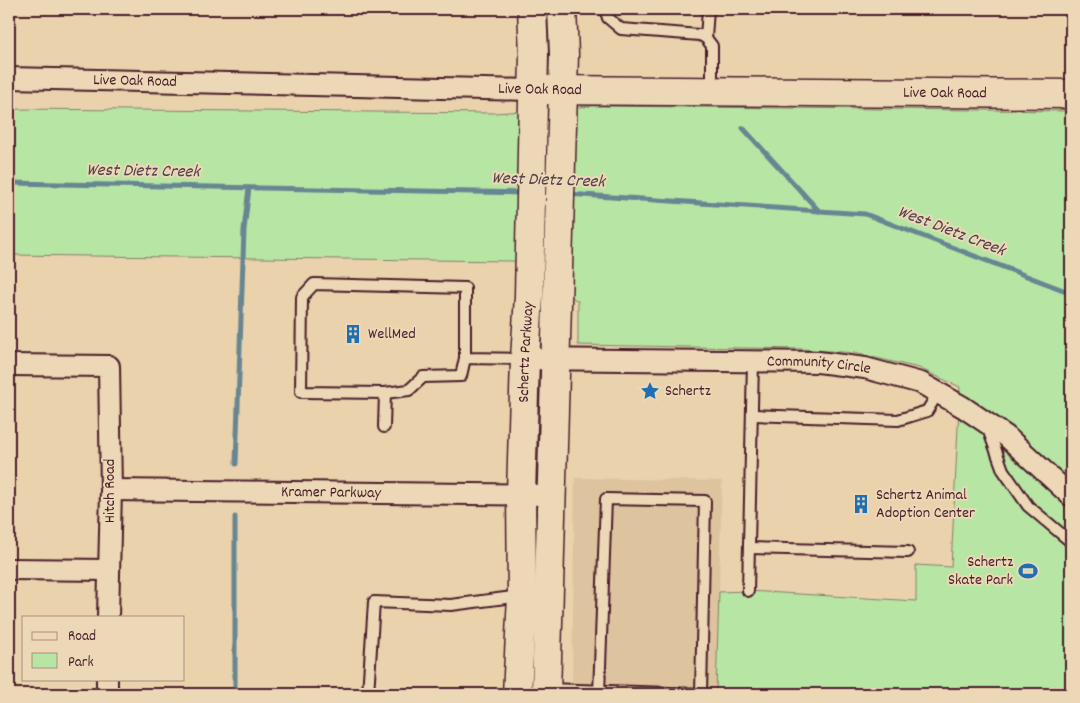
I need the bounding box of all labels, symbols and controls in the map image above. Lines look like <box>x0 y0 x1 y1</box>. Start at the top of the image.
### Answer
street label: Live Oak Road <box>93 68 177 93</box>
street label: Live Oak Road <box>498 78 582 102</box>
street label: Live Oak Road <box>903 81 987 105</box>
water label: West Dietz Creek <box>86 159 202 186</box>
water label: West Dietz Creek <box>491 167 607 196</box>
water label: West Dietz Creek <box>894 200 1010 265</box>
street label: Schertz Parkway <box>512 301 540 403</box>
building icon: WellMed <box>342 323 364 345</box>
place label: WellMed <box>368 323 416 346</box>
street label: Community Circle <box>767 350 874 381</box>
place icon: Schertz <box>639 380 661 402</box>
place label: Schertz <box>665 380 711 403</box>
street label: Hitch Road <box>99 459 122 523</box>
street label: Kramer Parkway <box>281 480 382 505</box>
place label: Schertz Animal Adoption Center <box>876 484 975 525</box>
building icon: Schertz Animal Adoption Center <box>850 493 872 515</box>
place label: Schertz Skate Park <box>948 551 1013 592</box>
sports icon: Schertz Skate Park <box>1017 560 1039 582</box>
legend <box>22 616 185 680</box>
text: Road <box>68 626 96 648</box>
text: Park <box>68 652 94 674</box>

